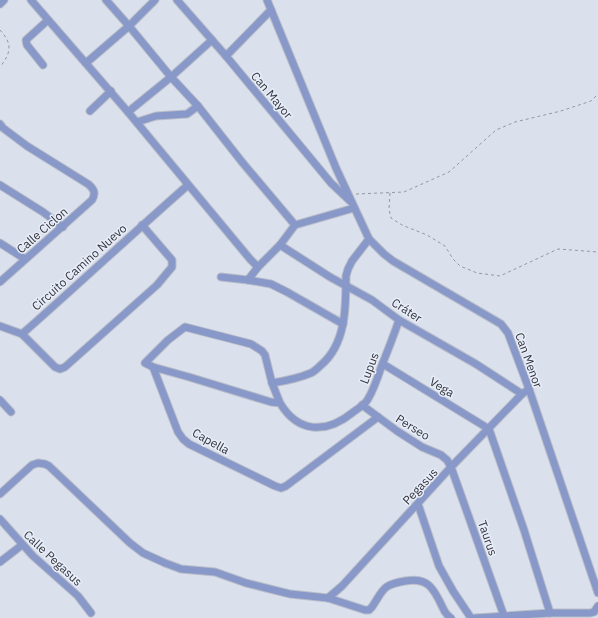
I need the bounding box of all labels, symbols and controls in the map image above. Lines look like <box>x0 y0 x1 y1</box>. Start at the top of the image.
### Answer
street label: Can Mayor <box>248 68 296 122</box>
street label: Calle Ciclon <box>13 204 71 256</box>
street label: Circuito Camino Nuevo <box>29 220 130 314</box>
street label: Cráter <box>389 295 426 326</box>
street label: Can Menor <box>512 330 546 390</box>
street label: Lupus <box>356 350 382 386</box>
street label: Vega <box>427 374 458 400</box>
street label: Perseo <box>393 411 433 443</box>
street label: Capella <box>190 425 233 458</box>
street label: Pegasus <box>399 464 441 508</box>
street label: Taurus <box>475 518 501 558</box>
street label: Calle Pegasus <box>21 527 85 589</box>

